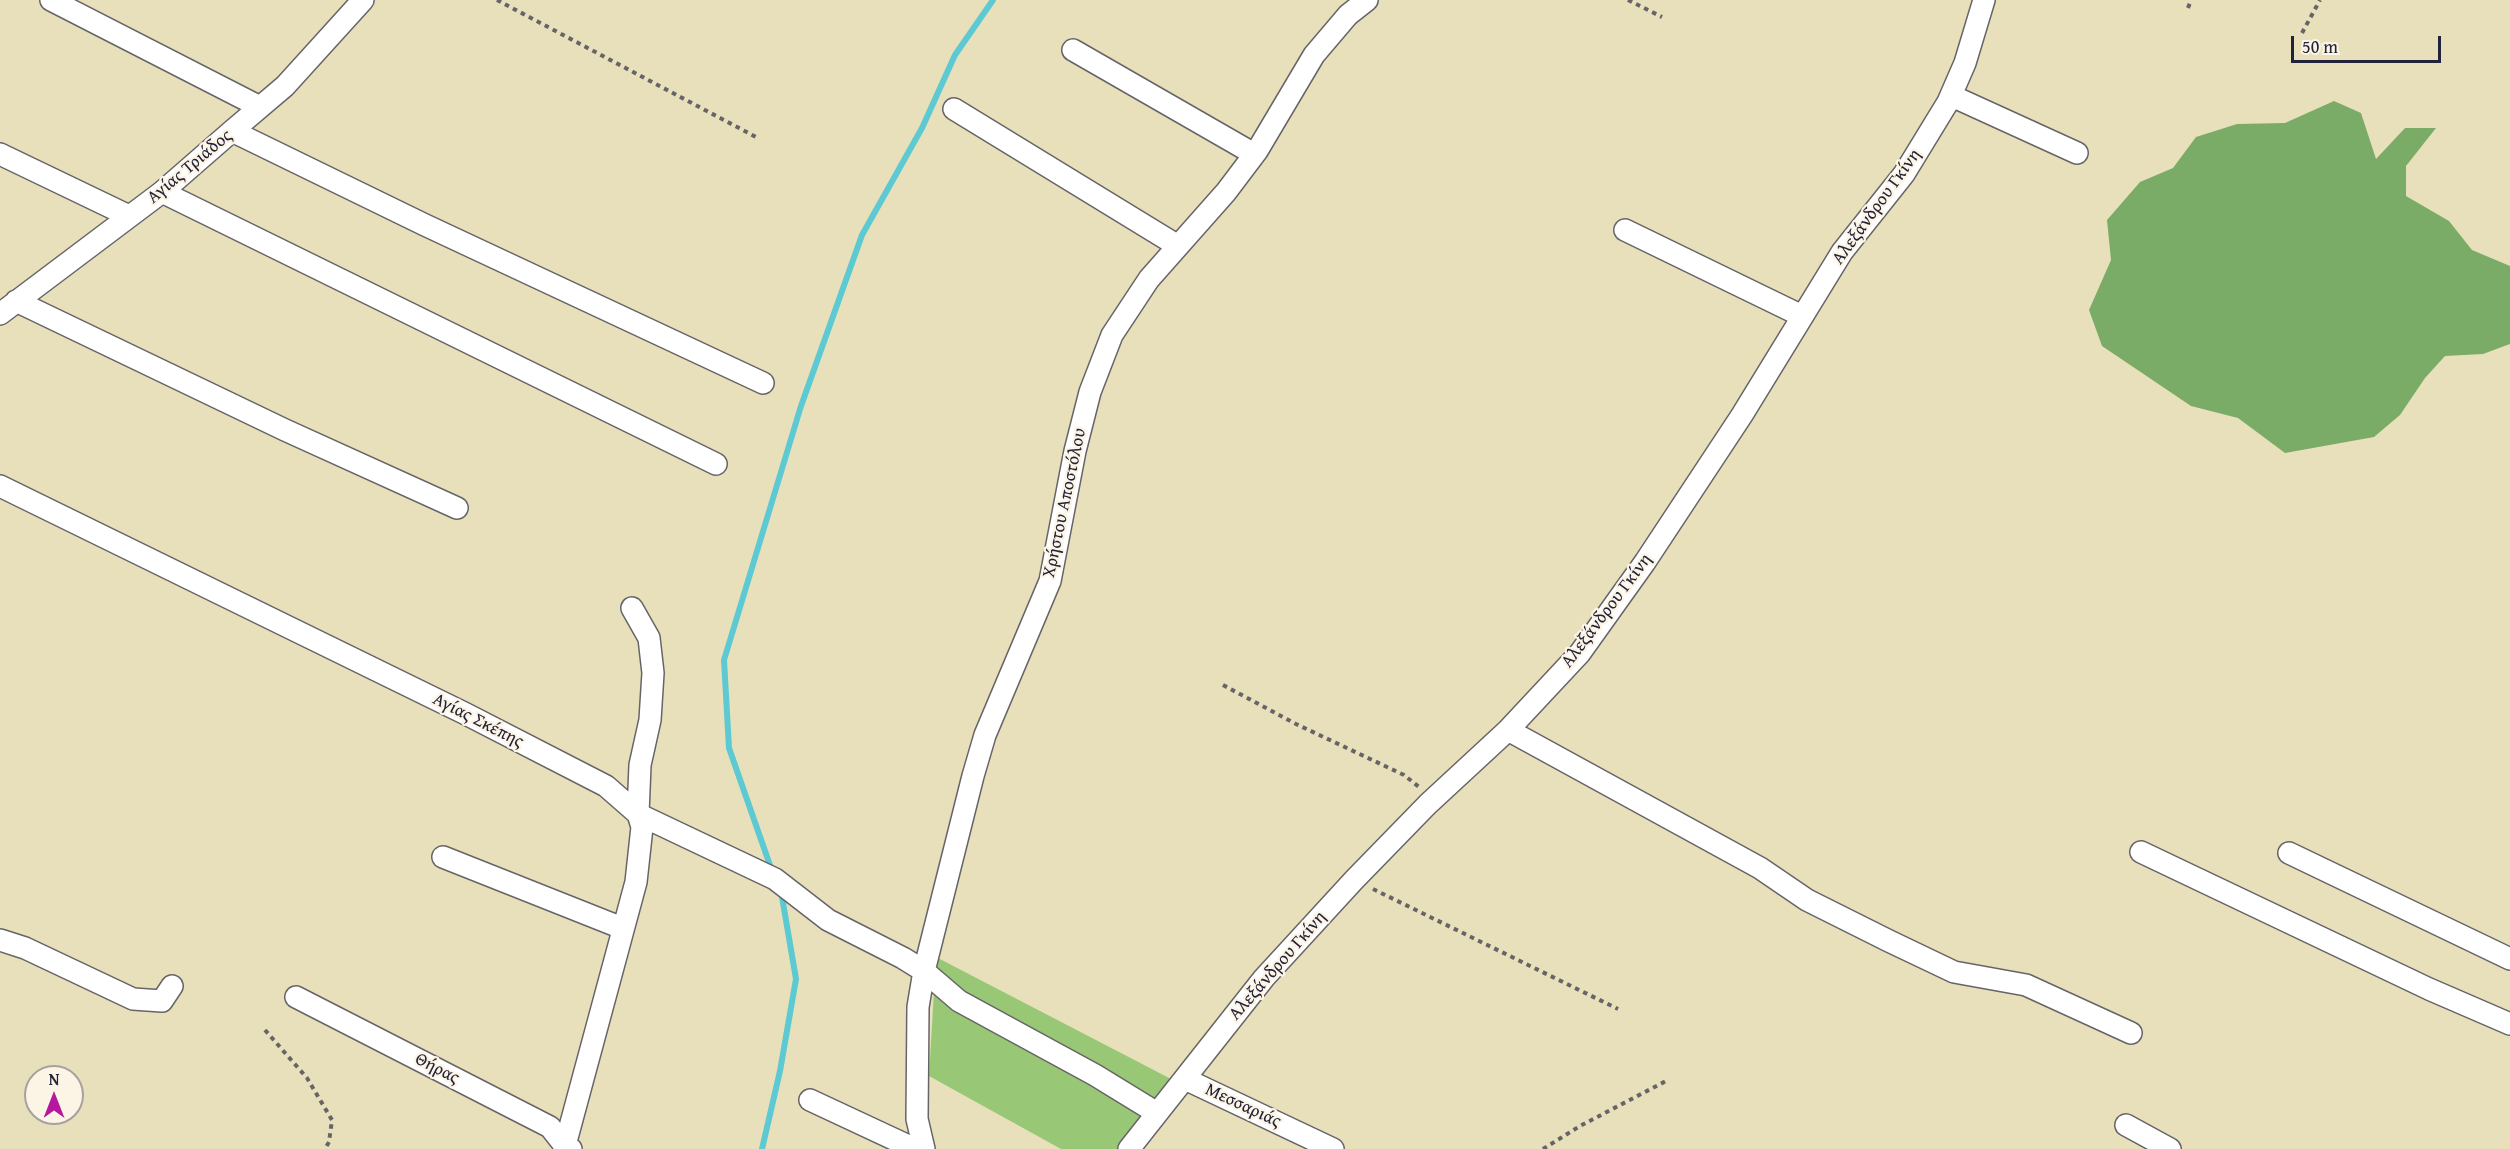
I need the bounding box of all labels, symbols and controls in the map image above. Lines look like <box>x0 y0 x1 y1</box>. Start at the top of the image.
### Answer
scale bar <box>2294 24 2444 62</box>
text: 50 m <box>2302 33 2338 60</box>
street label: Αγίας Τριάδος <box>143 125 237 209</box>
street label: Αλεξάνδρου Γκίνη <box>1828 145 1926 269</box>
street label: Χρήστου Αποστόλου <box>1039 426 1091 580</box>
street label: Αλεξάνδρου Γκίνη <box>1557 550 1657 672</box>
street label: Αγίας Σκέπης <box>429 689 527 753</box>
street label: Αλεξάνδρου Γκίνη <box>1225 907 1331 1025</box>
street label: Θήρας <box>411 1049 463 1089</box>
north arrow <box>24 1065 84 1125</box>
text: N <box>49 1067 59 1091</box>
street label: Μεσσαριάς <box>1202 1079 1284 1133</box>

